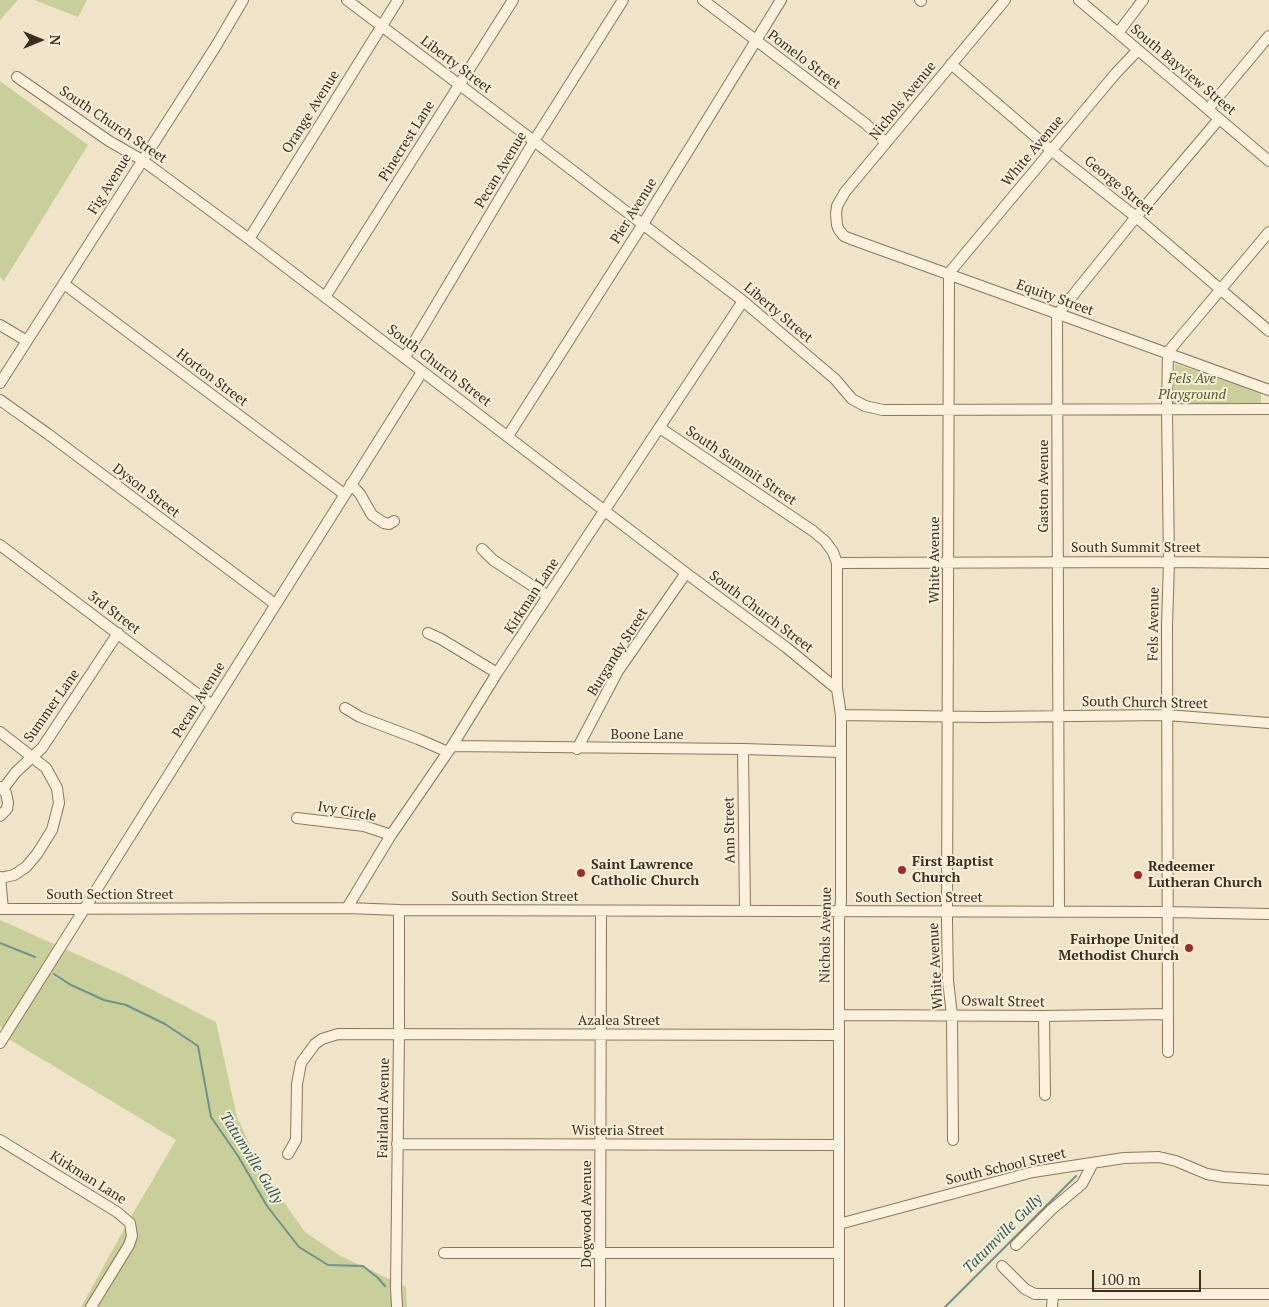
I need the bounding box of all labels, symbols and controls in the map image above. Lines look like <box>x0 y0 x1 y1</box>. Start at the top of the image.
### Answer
north arrow <box>15 15 65 65</box>
street label: South Bayview Street <box>1127 21 1239 119</box>
street label: Pomelo Street <box>764 27 844 93</box>
street label: Liberty Street <box>417 33 495 97</box>
text: N <box>46 35 65 45</box>
street label: Nichols Avenue <box>866 58 940 144</box>
street label: Orange Avenue <box>279 67 343 157</box>
street label: South Church Street <box>56 83 170 167</box>
street label: Pinecrest Lane <box>376 98 438 184</box>
street label: White Avenue <box>999 112 1067 190</box>
street label: Pecan Avenue <box>472 129 530 211</box>
street label: Fig Avenue <box>85 151 135 217</box>
street label: George Street <box>1081 153 1157 219</box>
street label: Pier Avenue <box>607 175 661 247</box>
street label: Equity Street <box>1014 276 1096 320</box>
street label: Liberty Street <box>740 279 816 347</box>
street label: South Church Street <box>384 321 494 411</box>
street label: Horton Street <box>173 346 251 410</box>
park label: Fels Ave Playground <box>1158 371 1226 404</box>
street label: South Summit Street <box>682 423 800 509</box>
street label: Gaston Avenue <box>1036 439 1052 533</box>
street label: Dyson Street <box>109 460 183 522</box>
street label: White Avenue <box>927 517 943 603</box>
street label: South Summit Street <box>1071 540 1201 556</box>
street label: Kirkman Lane <box>501 555 563 637</box>
street label: South Church Street <box>706 567 816 657</box>
street label: Fels Avenue <box>1145 587 1163 661</box>
street label: 3rd Street <box>84 588 144 638</box>
street label: Burgandy Street <box>584 605 652 699</box>
street label: Pecan Avenue <box>169 659 229 741</box>
street label: Summer Lane <box>21 666 83 746</box>
street label: South Church Street <box>1082 693 1208 713</box>
street label: Boone Lane <box>611 727 683 743</box>
street label: Ann Street <box>721 796 739 864</box>
street label: Ivy Circle <box>316 799 378 825</box>
place label: First Baptist Church <box>912 854 994 886</box>
place label: Saint Lawrence Catholic Church <box>591 857 699 890</box>
place label: Redeemer Lutheran Church <box>1148 859 1262 892</box>
marker: First Baptist Church <box>896 864 908 876</box>
marker: Saint Lawrence Catholic Church <box>575 867 587 879</box>
marker: Redeemer Lutheran Church <box>1132 869 1144 881</box>
street label: South Section Street <box>46 887 174 903</box>
street label: Nichols Avenue <box>817 887 835 983</box>
street label: South Section Street <box>451 889 579 905</box>
street label: South Section Street <box>855 890 983 906</box>
street label: White Avenue <box>925 922 947 1010</box>
place label: Fairhope United Methodist Church <box>1058 932 1179 964</box>
marker: Fairhope United Methodist Church <box>1183 942 1195 954</box>
street label: Oswalt Street <box>961 993 1045 1011</box>
street label: Azalea Street <box>578 1013 660 1029</box>
street label: Fairland Avenue <box>375 1057 393 1159</box>
water label: Tatumville Gully <box>216 1109 286 1207</box>
street label: Wisteria Street <box>571 1123 665 1139</box>
street label: South School Street <box>944 1145 1068 1189</box>
street label: Kirkman Lane <box>47 1148 129 1208</box>
street label: Dogwood Avenue <box>579 1160 595 1268</box>
water label: Tatumville Gully <box>960 1191 1046 1277</box>
scale bar <box>1094 1260 1203 1292</box>
text: 100 m <box>1100 1269 1141 1289</box>

